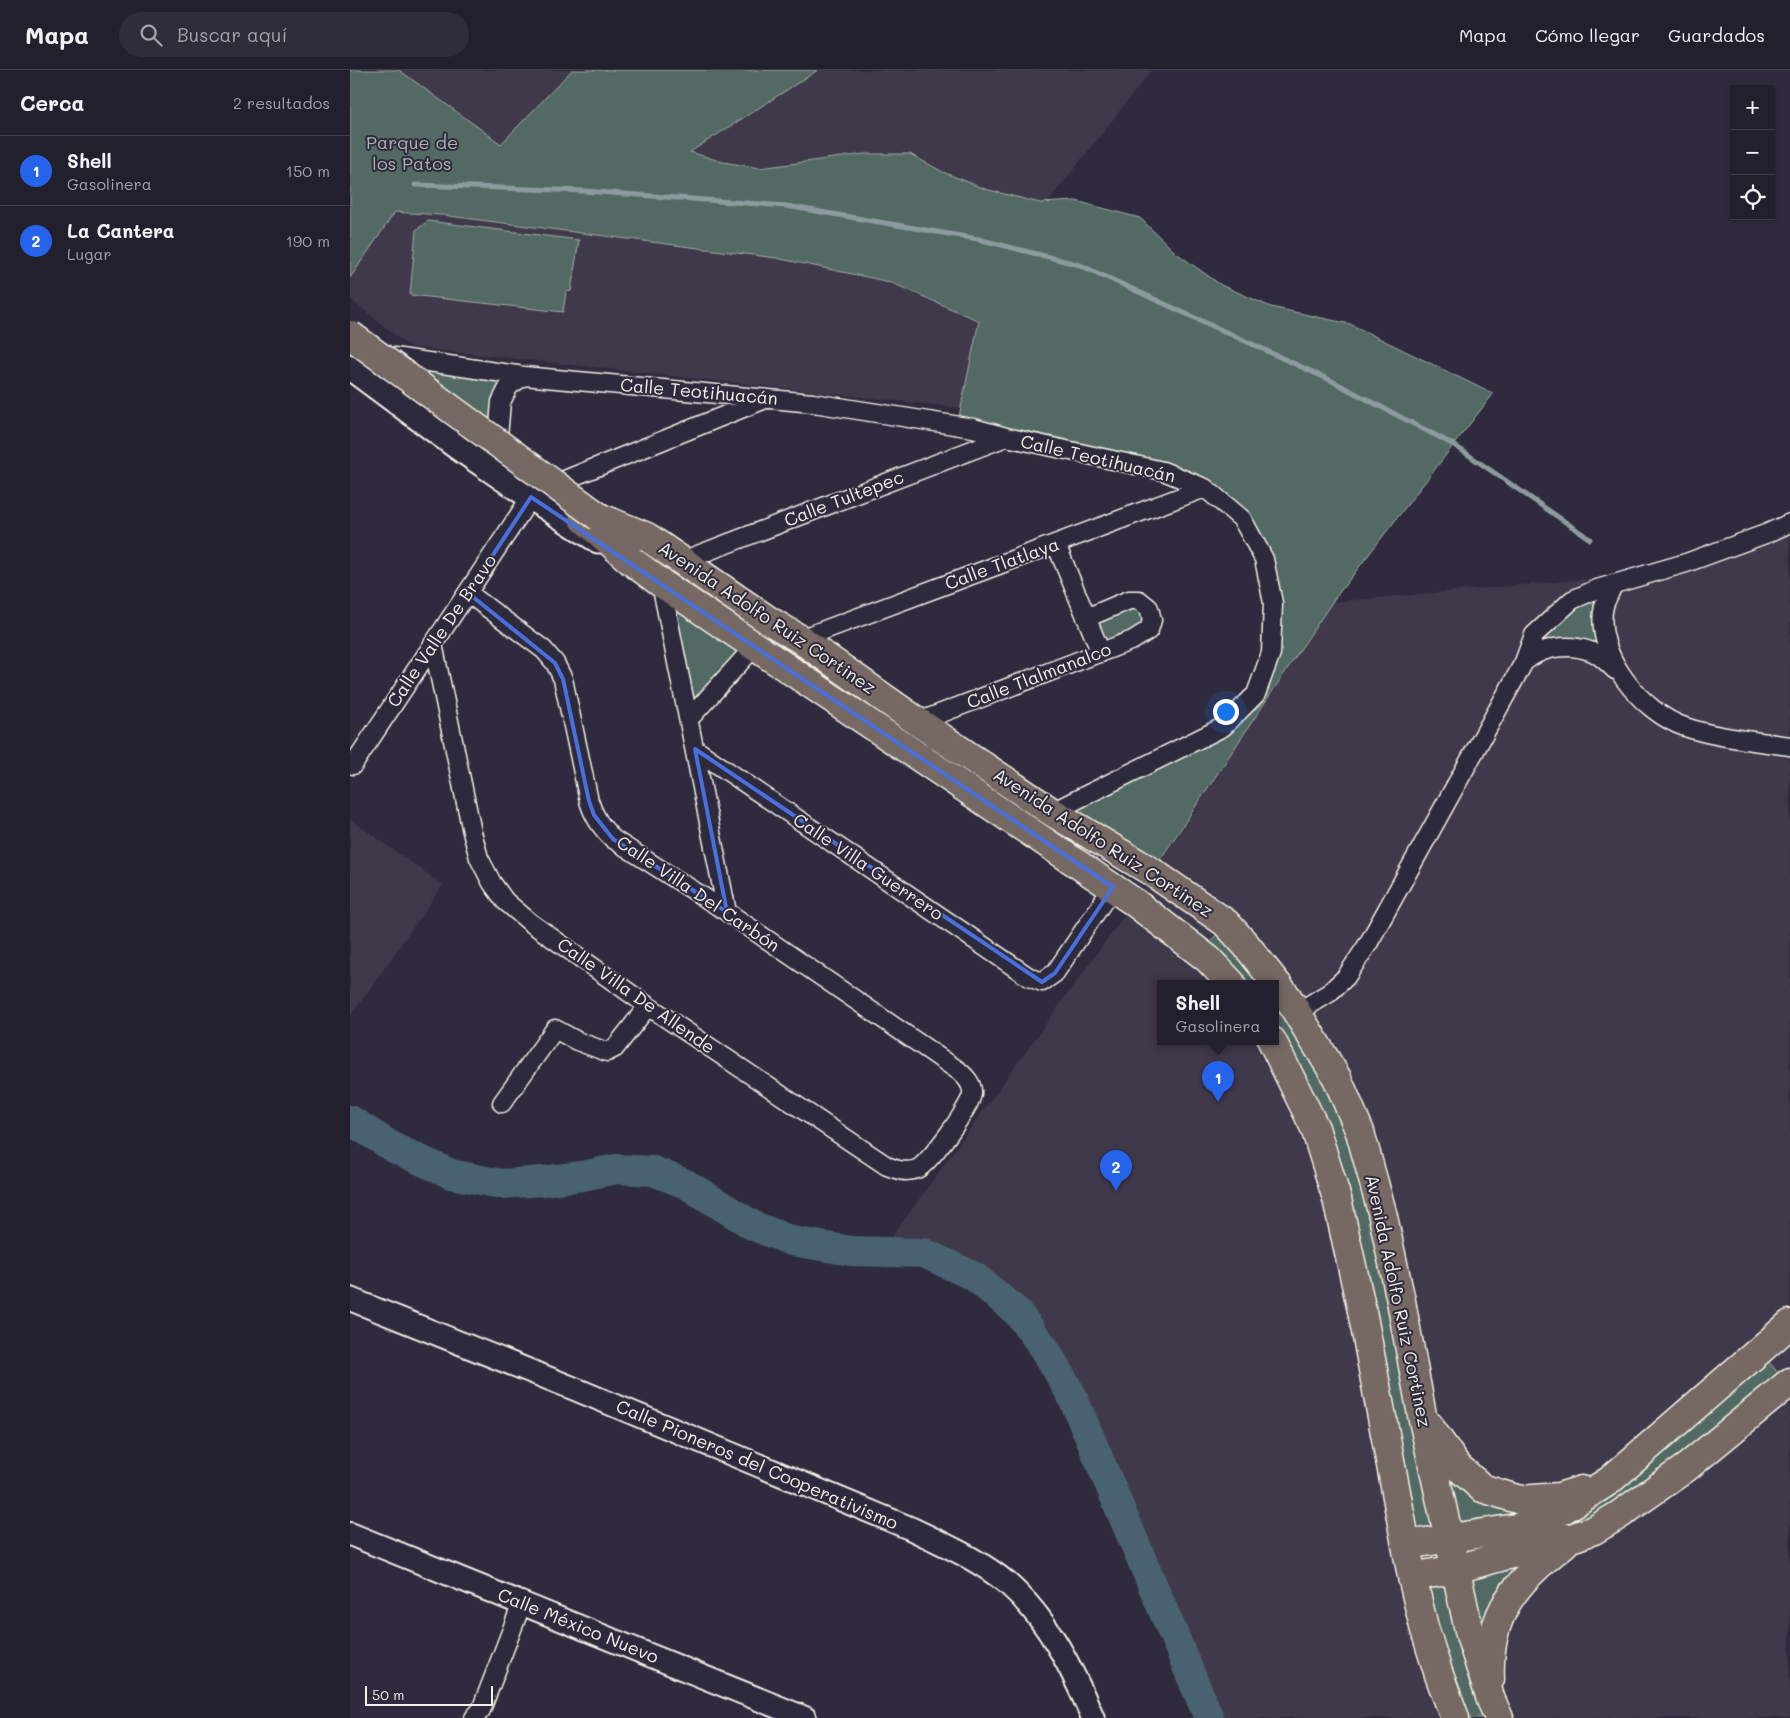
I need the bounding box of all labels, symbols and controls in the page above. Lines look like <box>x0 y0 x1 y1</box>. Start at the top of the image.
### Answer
search box <box>119 12 469 57</box>
text: Mapa <box>25 19 89 50</box>
icon: search <box>137 21 165 49</box>
text: Buscar aquí <box>177 22 287 47</box>
text: Mapa <box>1459 23 1507 47</box>
text: Cómo llegar <box>1535 23 1640 47</box>
text: Guardados <box>1668 23 1765 47</box>
map controls <box>1730 85 1775 220</box>
button: + <box>1730 85 1775 130</box>
text: Cerca <box>20 89 85 116</box>
text: 2 resultados <box>233 92 330 113</box>
park label: Parque de los Patos <box>366 130 458 175</box>
button: − <box>1730 130 1775 175</box>
text: Shell <box>67 148 112 173</box>
text: 1 <box>32 160 40 181</box>
text: 150 m <box>286 160 330 181</box>
text: Gasolinera <box>67 173 152 194</box>
button: locate <box>1730 175 1775 220</box>
text: La Cantera <box>67 218 175 243</box>
text: 2 <box>32 230 40 251</box>
text: 190 m <box>286 230 330 251</box>
text: Lugar <box>67 243 111 264</box>
street label: Calle Teotihuacán <box>619 372 779 410</box>
street label: Calle Teotihuacán <box>1018 429 1178 488</box>
street label: Calle Tultepec <box>780 464 907 532</box>
street label: Calle Tlatlaya <box>941 531 1062 595</box>
street label: Avenida Adolfo Ruiz Cortinez <box>654 535 881 699</box>
street label: Calle Valle De Bravo <box>381 549 502 712</box>
street label: Calle Tlalmanalco <box>963 636 1115 714</box>
your location <box>1213 699 1239 725</box>
street label: Avenida Adolfo Ruiz Cortinez <box>989 762 1218 922</box>
street label: Calle Villa Guerrero <box>789 807 949 926</box>
street label: Calle Villa Del Carbón <box>612 830 785 957</box>
street label: Calle Villa De Allende <box>553 932 720 1059</box>
popup <box>1157 980 1279 1045</box>
text: Shell <box>1176 990 1220 1015</box>
text: Gasolinera <box>1176 1015 1260 1036</box>
pin: 1 <box>1202 1061 1234 1102</box>
pin: 2 <box>1100 1150 1132 1191</box>
street label: Avenida Adolfo Ruiz Cortinez <box>1360 1172 1437 1429</box>
street label: Calle Pioneros del Cooperativismo <box>613 1394 902 1535</box>
street label: Calle México Nuevo <box>494 1582 663 1668</box>
scale bar <box>365 1683 492 1706</box>
text: 50 m <box>372 1685 404 1704</box>

